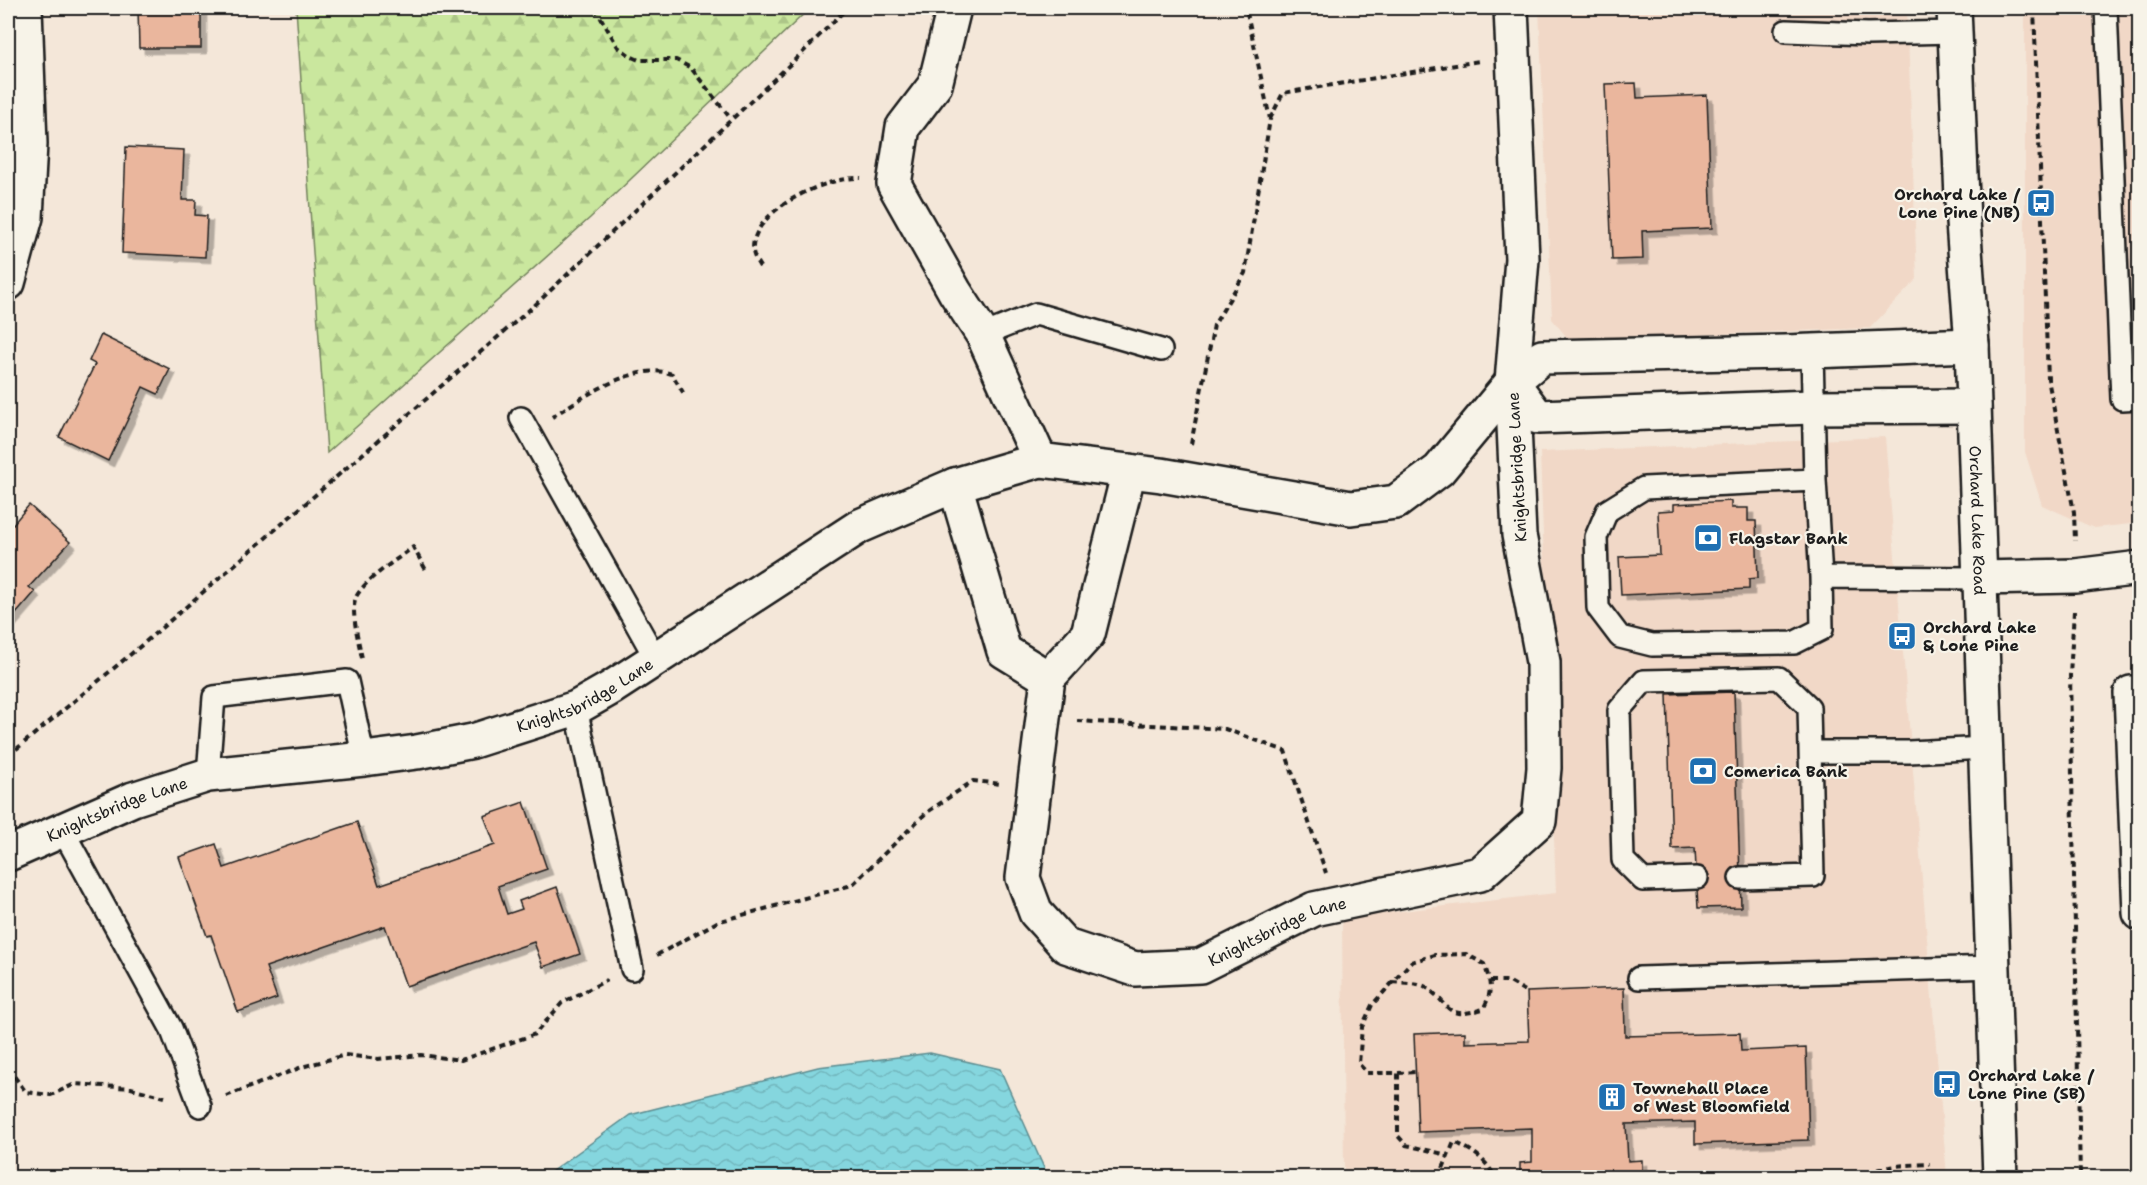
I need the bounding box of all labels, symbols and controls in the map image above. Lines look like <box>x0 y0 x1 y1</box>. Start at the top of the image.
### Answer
place label: Orchard Lake / Lone Pine (NB) <box>1894 184 2021 223</box>
bus stop icon: Orchard Lake / Lone Pine (NB) <box>2025 187 2057 219</box>
street label: Knightsbridge Lane <box>1503 391 1531 543</box>
street label: Orchard Lake Road <box>1965 445 1991 596</box>
bank icon: Flagstar Bank <box>1692 522 1724 554</box>
place label: Flagstar Bank <box>1729 528 1848 549</box>
place label: Orchard Lake & Lone Pine <box>1923 617 2037 656</box>
bus stop icon: Orchard Lake & Lone Pine <box>1886 620 1918 652</box>
street label: Knightsbridge Lane <box>514 653 657 737</box>
bank icon: Comerica Bank <box>1687 755 1719 787</box>
place label: Comerica Bank <box>1724 761 1848 782</box>
street label: Knightsbridge Lane <box>43 772 190 846</box>
street label: Knightsbridge Lane <box>1204 892 1348 971</box>
place label: Orchard Lake / Lone Pine (SB) <box>1968 1065 2095 1104</box>
bus stop icon: Orchard Lake / Lone Pine (SB) <box>1931 1068 1963 1100</box>
place label: Townehall Place of West Bloomfield <box>1633 1078 1790 1117</box>
building icon: Townehall Place of West Bloomfield <box>1596 1081 1628 1113</box>

